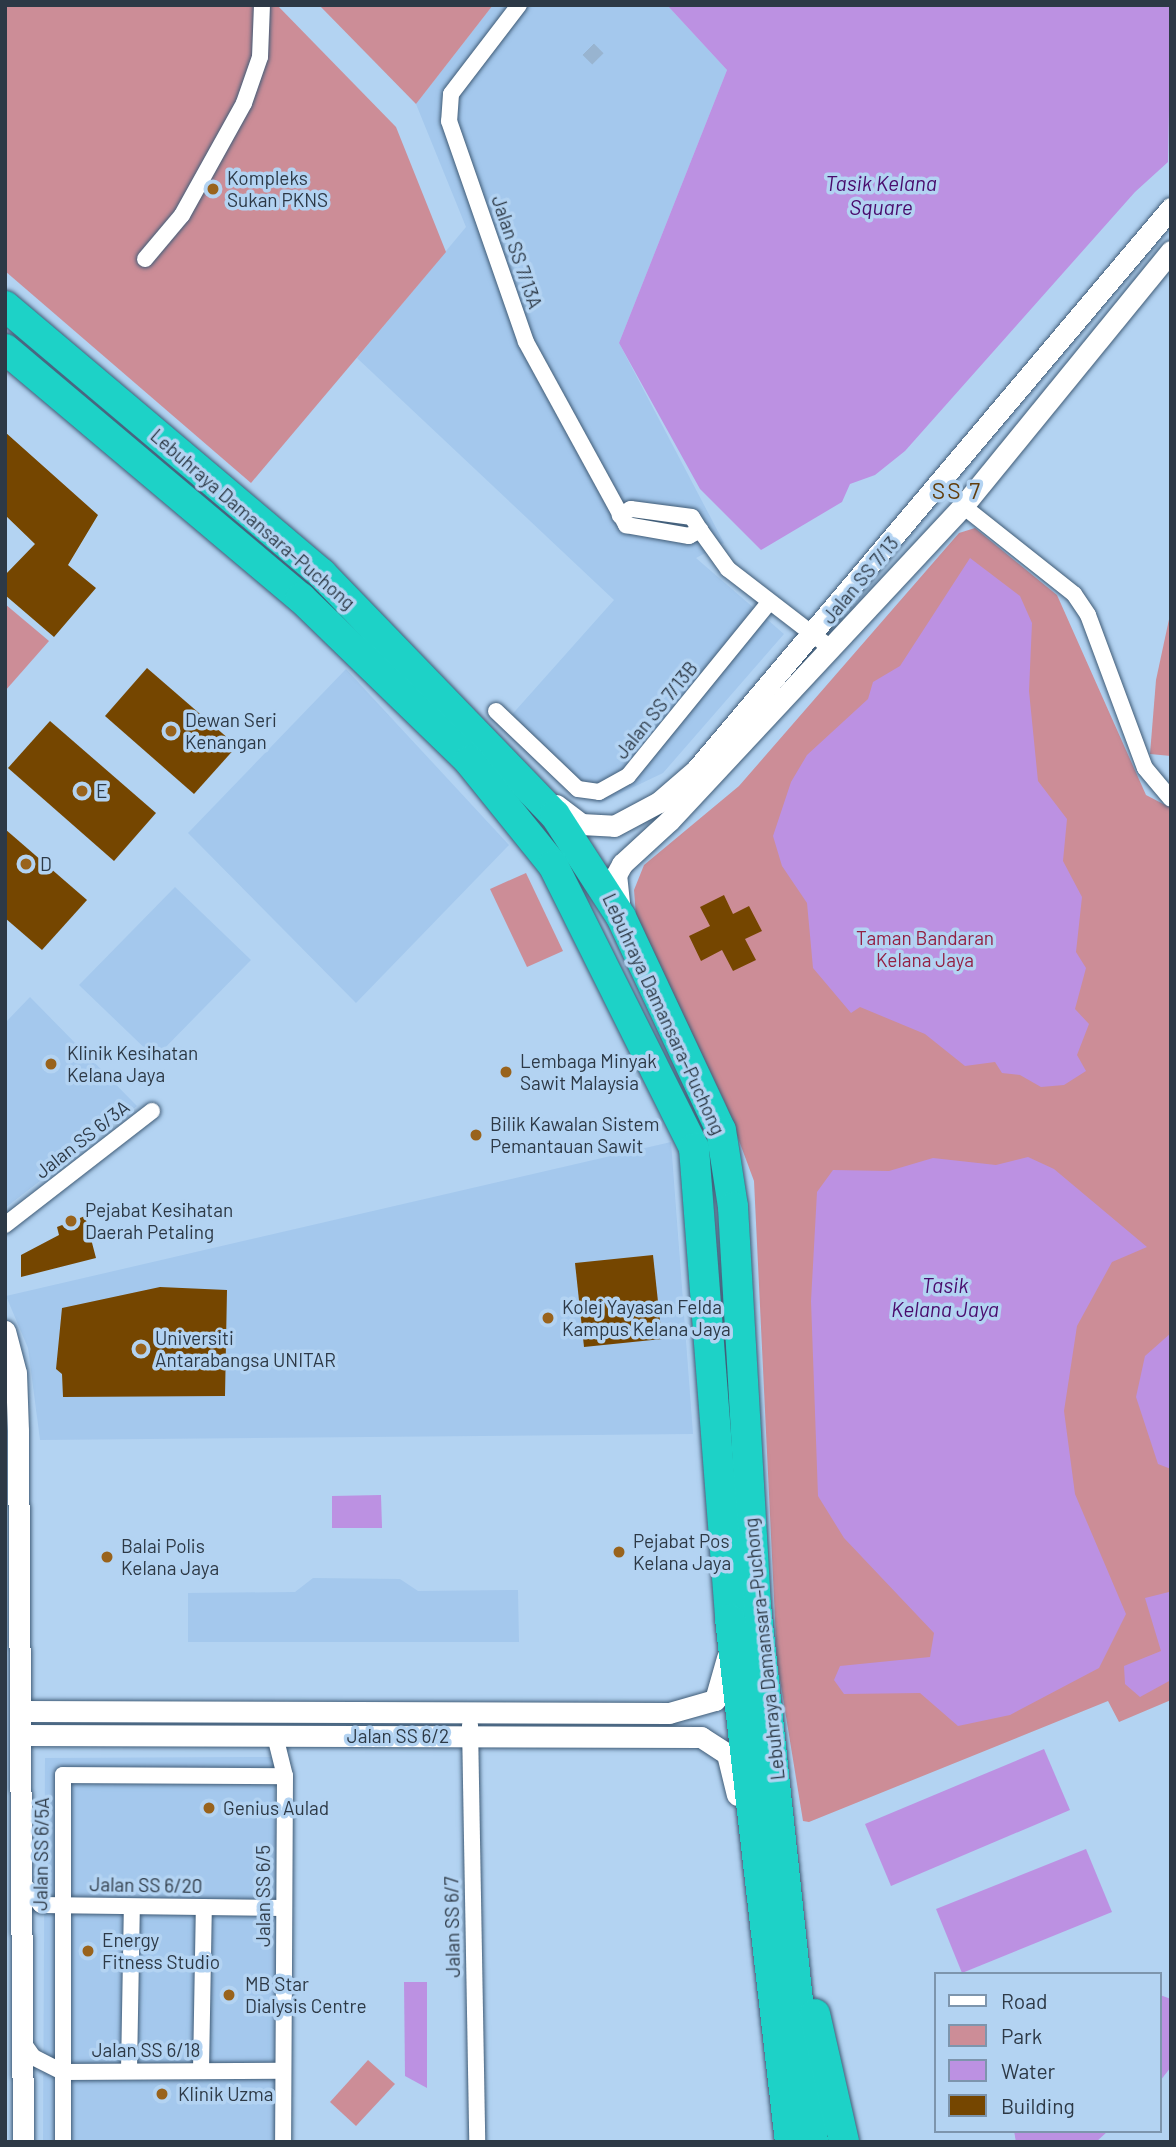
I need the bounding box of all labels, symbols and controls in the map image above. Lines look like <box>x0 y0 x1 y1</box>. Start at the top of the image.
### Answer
place label: Kompleks Sukan PKNS <box>227 167 328 211</box>
water label: Tasik Kelana Square <box>825 170 937 220</box>
marker: Kompleks Sukan PKNS <box>205 181 221 197</box>
street label: Jalan SS 7/13A <box>487 192 547 312</box>
street label: Lebuhraya Damansara–Puchong <box>146 424 360 614</box>
district label: SS 7 <box>932 476 982 504</box>
street label: Jalan SS 7/13 <box>817 532 903 628</box>
street label: Jalan SS 7/13B <box>610 657 702 763</box>
place label: Dewan Seri Kenangan <box>185 709 277 753</box>
marker: Dewan Seri Kenangan <box>163 723 179 739</box>
place label: E <box>96 780 107 802</box>
marker: E <box>74 783 90 799</box>
place label: D <box>40 853 52 875</box>
marker: D <box>18 856 34 872</box>
street label: Lebuhraya Damansara–Puchong <box>598 890 730 1138</box>
park label: Taman Bandaran Kelana Jaya <box>856 927 994 971</box>
place label: Klinik Kesihatan Kelana Jaya <box>67 1042 198 1086</box>
place label: Lembaga Minyak Sawit Malaysia <box>520 1050 657 1094</box>
marker: Klinik Kesihatan Kelana Jaya <box>41 1054 61 1074</box>
marker: Lembaga Minyak Sawit Malaysia <box>498 1064 514 1080</box>
street label: Jalan SS 6/3A <box>30 1095 134 1183</box>
place label: Bilik Kawalan Sistem Pemantauan Sawit <box>490 1113 659 1157</box>
marker: Bilik Kawalan Sistem Pemantauan Sawit <box>468 1127 484 1143</box>
place label: Pejabat Kesihatan Daerah Petaling <box>85 1199 233 1243</box>
marker: Pejabat Kesihatan Daerah Petaling <box>63 1213 79 1229</box>
water label: Tasik Kelana Jaya <box>891 1272 999 1322</box>
place label: Kolej Yayasan Felda Kampus Kelana Jaya <box>562 1296 731 1340</box>
marker: Kolej Yayasan Felda Kampus Kelana Jaya <box>540 1310 556 1326</box>
place label: Universiti Antarabangsa UNITAR <box>155 1327 336 1371</box>
marker: Universiti Antarabangsa UNITAR <box>133 1341 149 1357</box>
street label: Lebuhraya Damansara–Puchong <box>739 1517 789 1781</box>
place label: Pejabat Pos Kelana Jaya <box>633 1530 731 1574</box>
place label: Balai Polis Kelana Jaya <box>121 1535 219 1579</box>
marker: Pejabat Pos Kelana Jaya <box>611 1544 627 1560</box>
marker: Balai Polis Kelana Jaya <box>99 1549 115 1565</box>
street label: Jalan SS 6/2 <box>347 1725 449 1747</box>
street label: Jalan SS 6/5A <box>29 1797 53 1911</box>
place label: Genius Aulad <box>223 1797 329 1819</box>
marker: Genius Aulad <box>201 1800 217 1816</box>
street label: Jalan SS 6/5 <box>252 1845 274 1947</box>
street label: Jalan SS 6/20 <box>89 1873 203 1897</box>
street label: Jalan SS 6/7 <box>440 1876 464 1978</box>
place label: Energy Fitness Studio <box>102 1929 220 1973</box>
marker: Energy Fitness Studio <box>80 1943 96 1959</box>
legend <box>934 1972 1162 2133</box>
place label: MB Star Dialysis Centre <box>245 1973 367 2017</box>
marker: MB Star Dialysis Centre <box>219 1985 239 2005</box>
text: Road <box>1001 1988 1047 2013</box>
text: Park <box>1001 2023 1042 2048</box>
street label: Jalan SS 6/18 <box>92 2039 200 2061</box>
text: Water <box>1001 2058 1055 2083</box>
place label: Klinik Uzma <box>178 2083 273 2105</box>
marker: Klinik Uzma <box>152 2084 172 2104</box>
text: Building <box>1001 2093 1075 2118</box>

